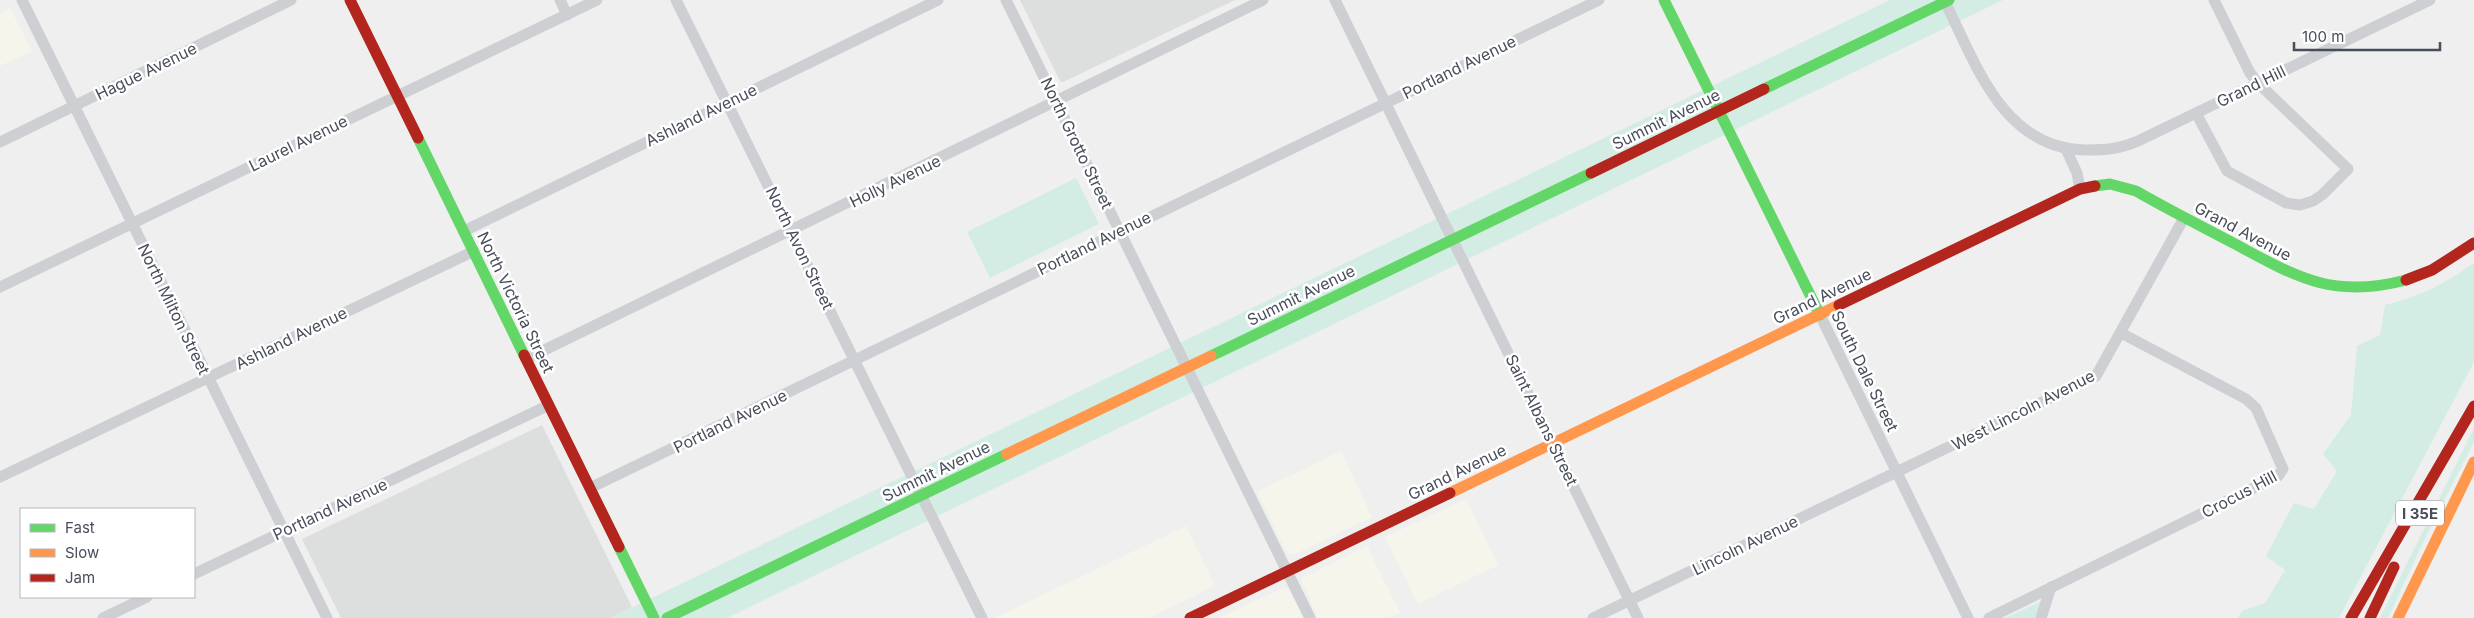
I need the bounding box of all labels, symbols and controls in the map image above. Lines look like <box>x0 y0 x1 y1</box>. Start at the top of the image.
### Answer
scale bar <box>2294 20 2440 52</box>
text: 100 m <box>2302 27 2344 46</box>
street label: Portland Avenue <box>1399 31 1519 103</box>
street label: Hague Avenue <box>92 38 200 104</box>
street label: Grand Hill <box>2213 61 2289 111</box>
street label: North Grotto Street <box>1037 74 1117 212</box>
street label: Ashland Avenue <box>642 79 760 151</box>
street label: Summit Avenue <box>1609 84 1723 154</box>
street label: Laurel Avenue <box>245 111 351 175</box>
street label: Holly Avenue <box>846 150 944 212</box>
street label: North Avon Street <box>762 183 838 313</box>
street label: Grand Avenue <box>2191 197 2295 265</box>
street label: Portland Avenue <box>1034 207 1154 279</box>
street label: North Victoria Street <box>473 228 559 376</box>
street label: North Milton Street <box>134 240 214 378</box>
street label: Summit Avenue <box>1244 260 1358 330</box>
street label: Grand Avenue <box>1770 264 1874 328</box>
street label: Ashland Avenue <box>232 302 350 374</box>
street label: South Dale Street <box>1827 307 1903 435</box>
street label: Saint Albans Street <box>1502 351 1582 489</box>
street label: West Lincoln Avenue <box>1948 365 2098 455</box>
street label: Portland Avenue <box>670 385 790 457</box>
street label: Summit Avenue <box>879 436 993 506</box>
street label: Grand Avenue <box>1405 440 1509 504</box>
street label: Crocus Hill <box>2198 466 2280 522</box>
street label: Portland Avenue <box>270 474 390 544</box>
road number: I 35E <box>2396 500 2444 526</box>
legend <box>20 508 195 598</box>
street label: Lincoln Avenue <box>1689 511 1801 579</box>
text: Fast <box>65 518 95 537</box>
text: Slow <box>65 543 99 562</box>
text: Jam <box>65 568 95 587</box>

